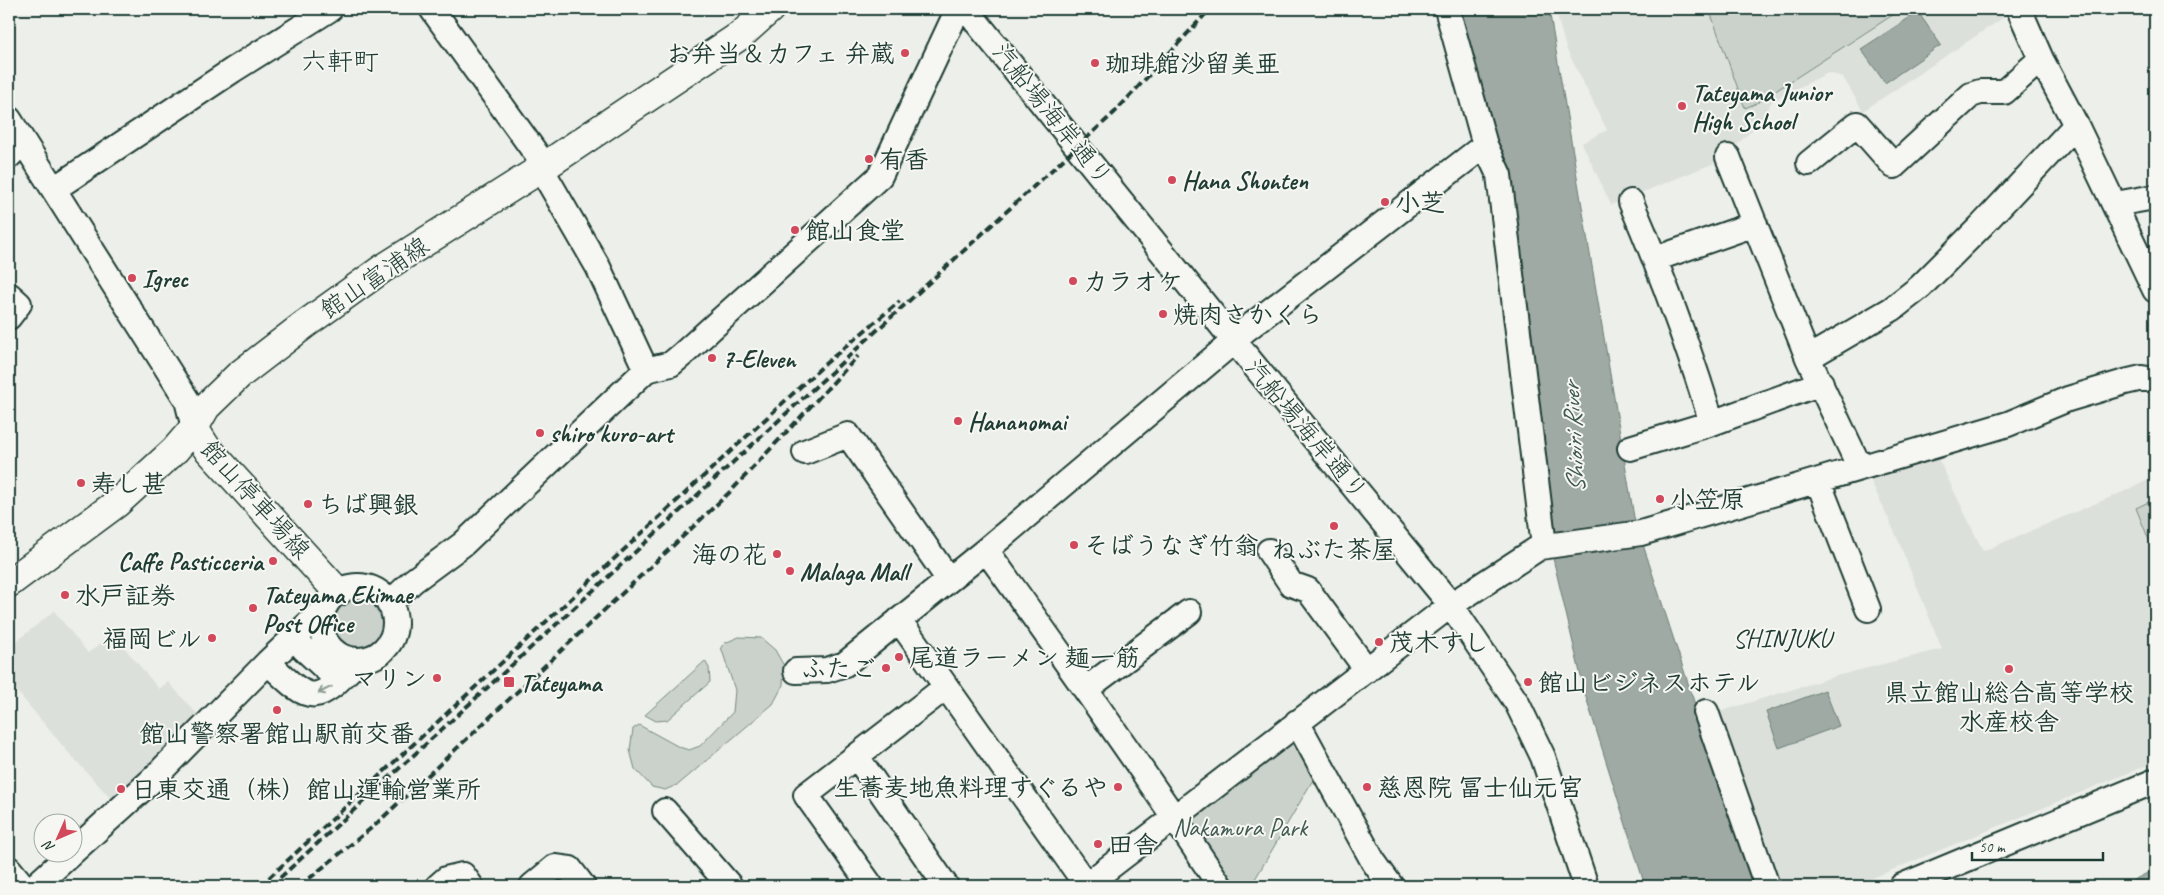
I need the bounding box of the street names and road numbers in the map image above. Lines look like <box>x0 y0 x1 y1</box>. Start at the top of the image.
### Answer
street label: 汽船場海岸通り <box>985 37 1120 193</box>
street label: 館山富浦線 <box>314 230 435 326</box>
street label: 汽船場海岸通り <box>1238 352 1375 507</box>
street label: 館山停車場線 <box>193 433 317 566</box>

